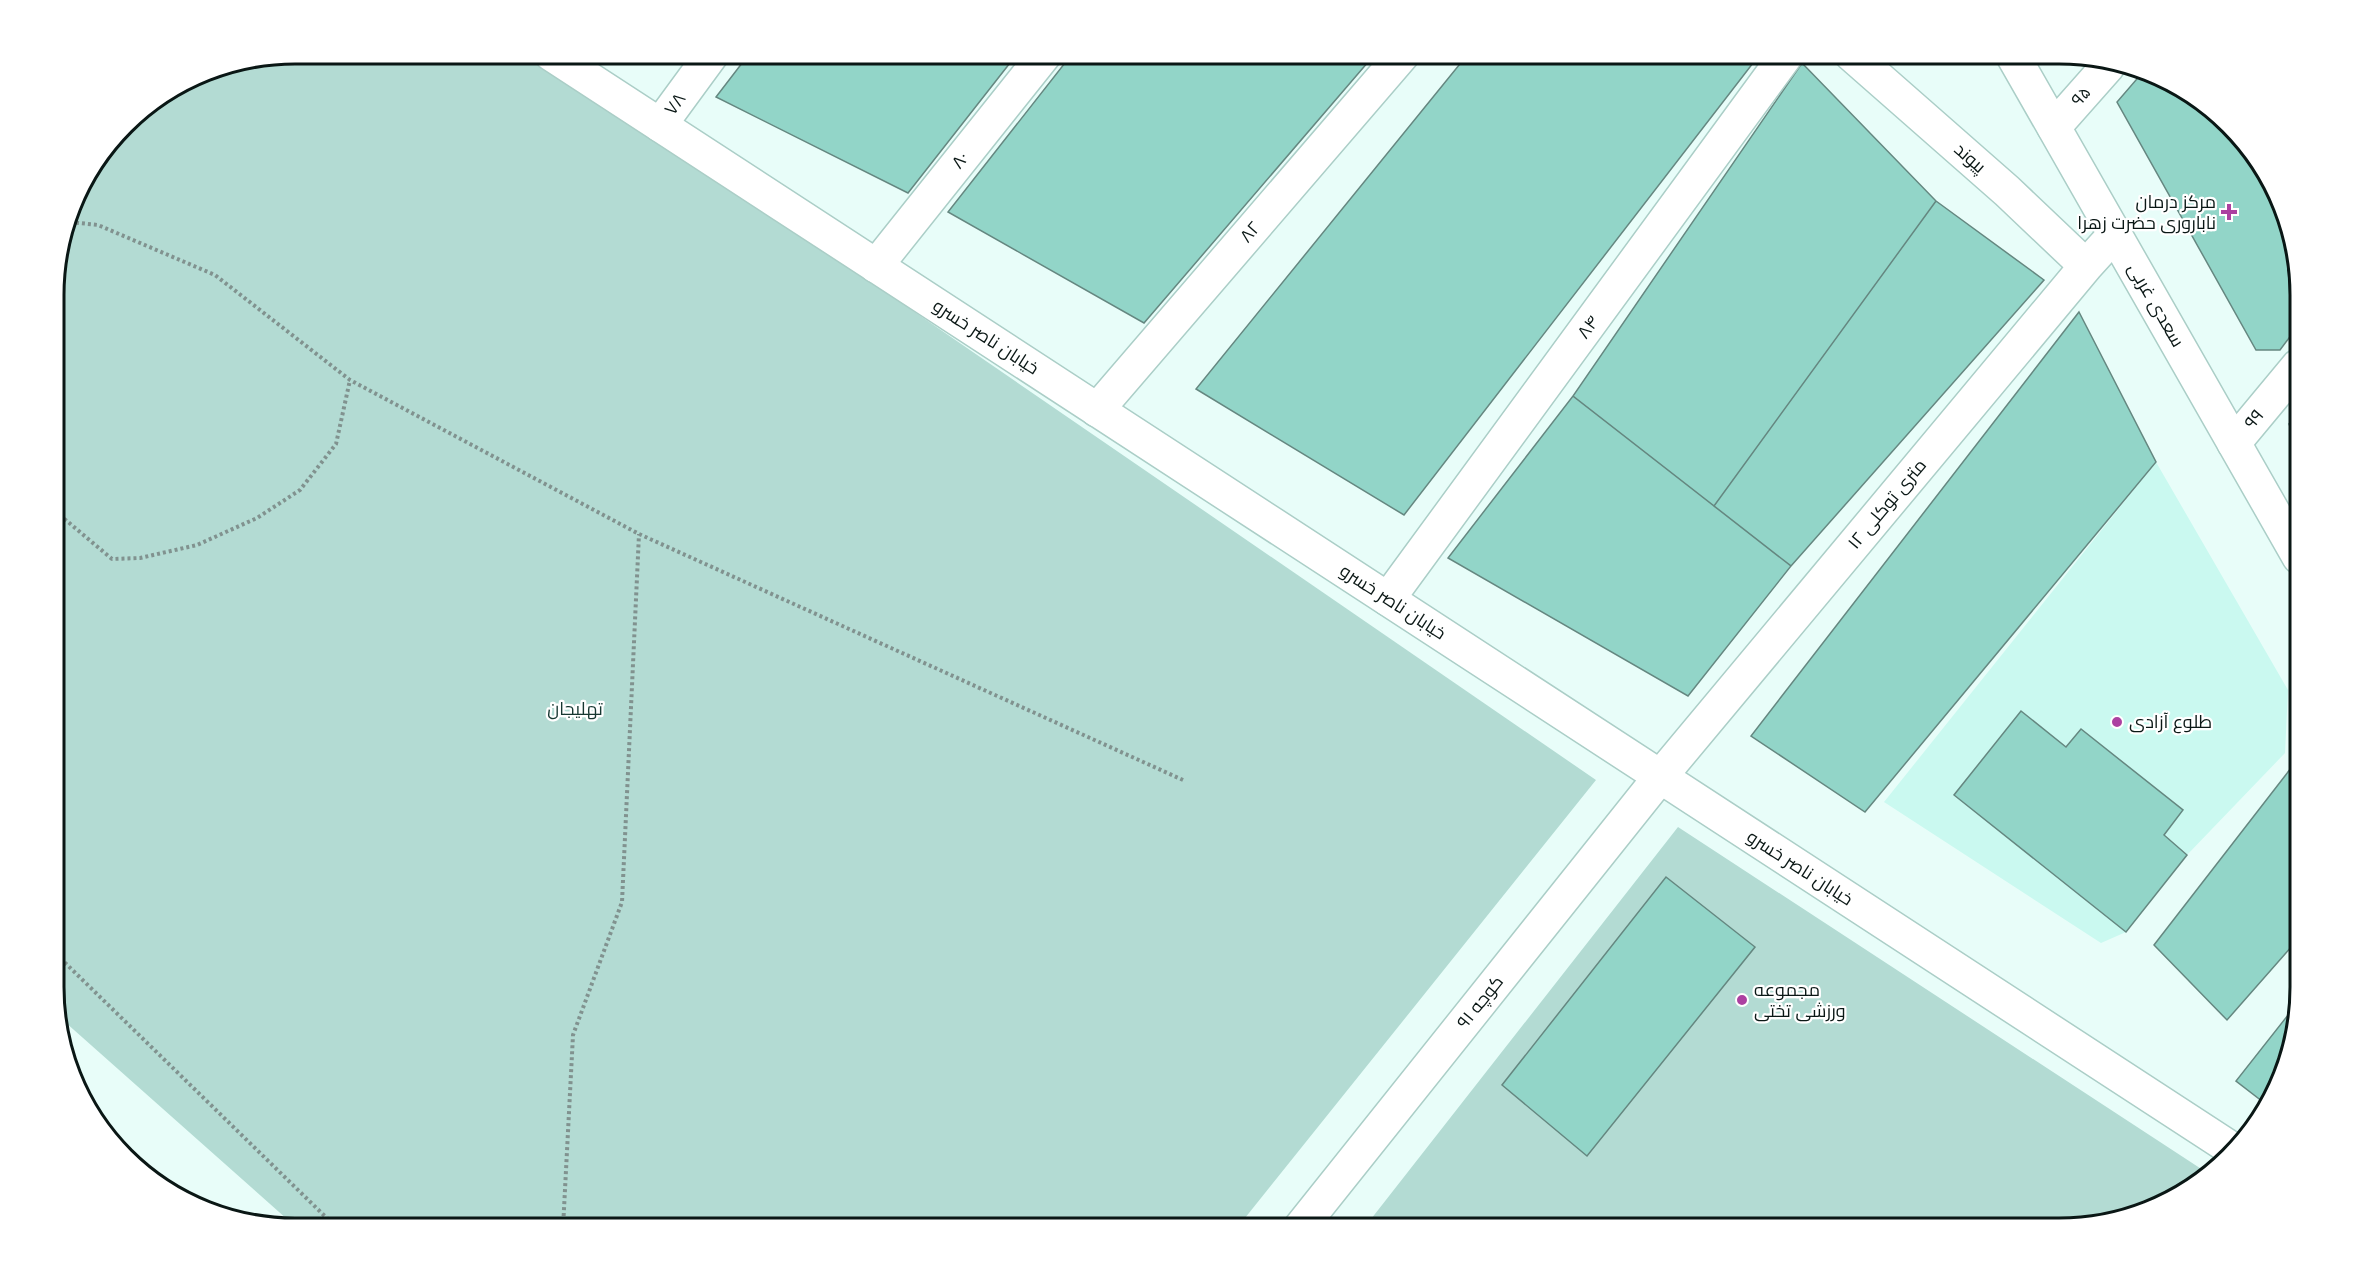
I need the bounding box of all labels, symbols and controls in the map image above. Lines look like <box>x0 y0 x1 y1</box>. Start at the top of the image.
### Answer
street label: ۹۵ <box>2065 80 2096 110</box>
street label: ۷۸ <box>658 87 691 120</box>
street label: پیوند <box>1949 137 1992 179</box>
street label: ۸۰ <box>945 146 973 173</box>
place label: مرکز درمان ناباروری حضرت زهرا <box>2077 189 2216 234</box>
marker: مرکز درمان ناباروری حضرت زهرا <box>2220 203 2238 221</box>
street label: ۸۲ <box>1233 216 1265 247</box>
street label: سعدی غربی <box>2123 258 2191 351</box>
street label: خیابان ناصر خسرو <box>929 293 1044 379</box>
street label: ۸۴ <box>1571 310 1604 343</box>
street label: ۹۹ <box>2238 403 2268 433</box>
street label: ۱۲ متری توکلی <box>1841 453 1931 553</box>
street label: خیابان ناصر خسرو <box>1336 558 1451 644</box>
park label: تهلیجان <box>547 696 603 720</box>
place label: طلوع آزادی <box>2129 709 2212 734</box>
marker: طلوع آزادی <box>2110 715 2124 729</box>
street label: خیابان ناصر خسرو <box>1743 824 1858 910</box>
street label: کوچه ۹۱ <box>1451 970 1509 1034</box>
place label: مجموعه ورزشی تختی <box>1754 977 1846 1022</box>
marker: مجموعه ورزشی تختی <box>1735 993 1749 1007</box>

